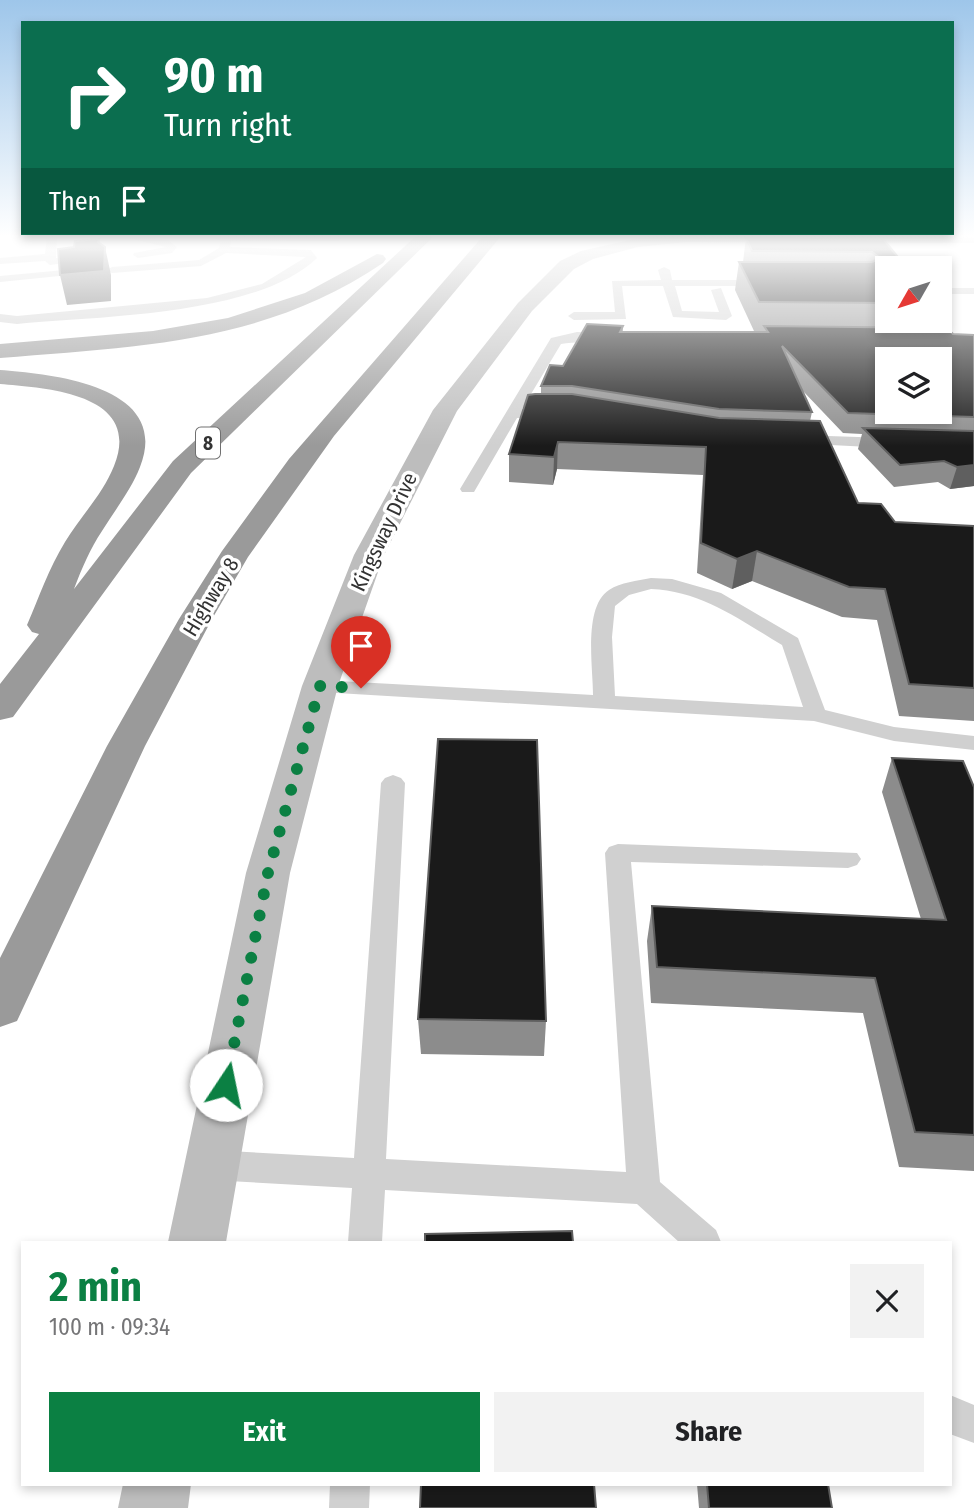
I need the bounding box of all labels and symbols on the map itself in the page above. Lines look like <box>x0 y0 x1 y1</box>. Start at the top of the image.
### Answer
north arrow <box>875 256 952 332</box>
road number: 8 <box>196 428 220 458</box>
street label: Kingsway Drive <box>345 468 423 596</box>
street label: Highway 8 <box>177 553 245 641</box>
pin <box>331 616 391 688</box>
position arrow <box>189 1048 263 1122</box>

